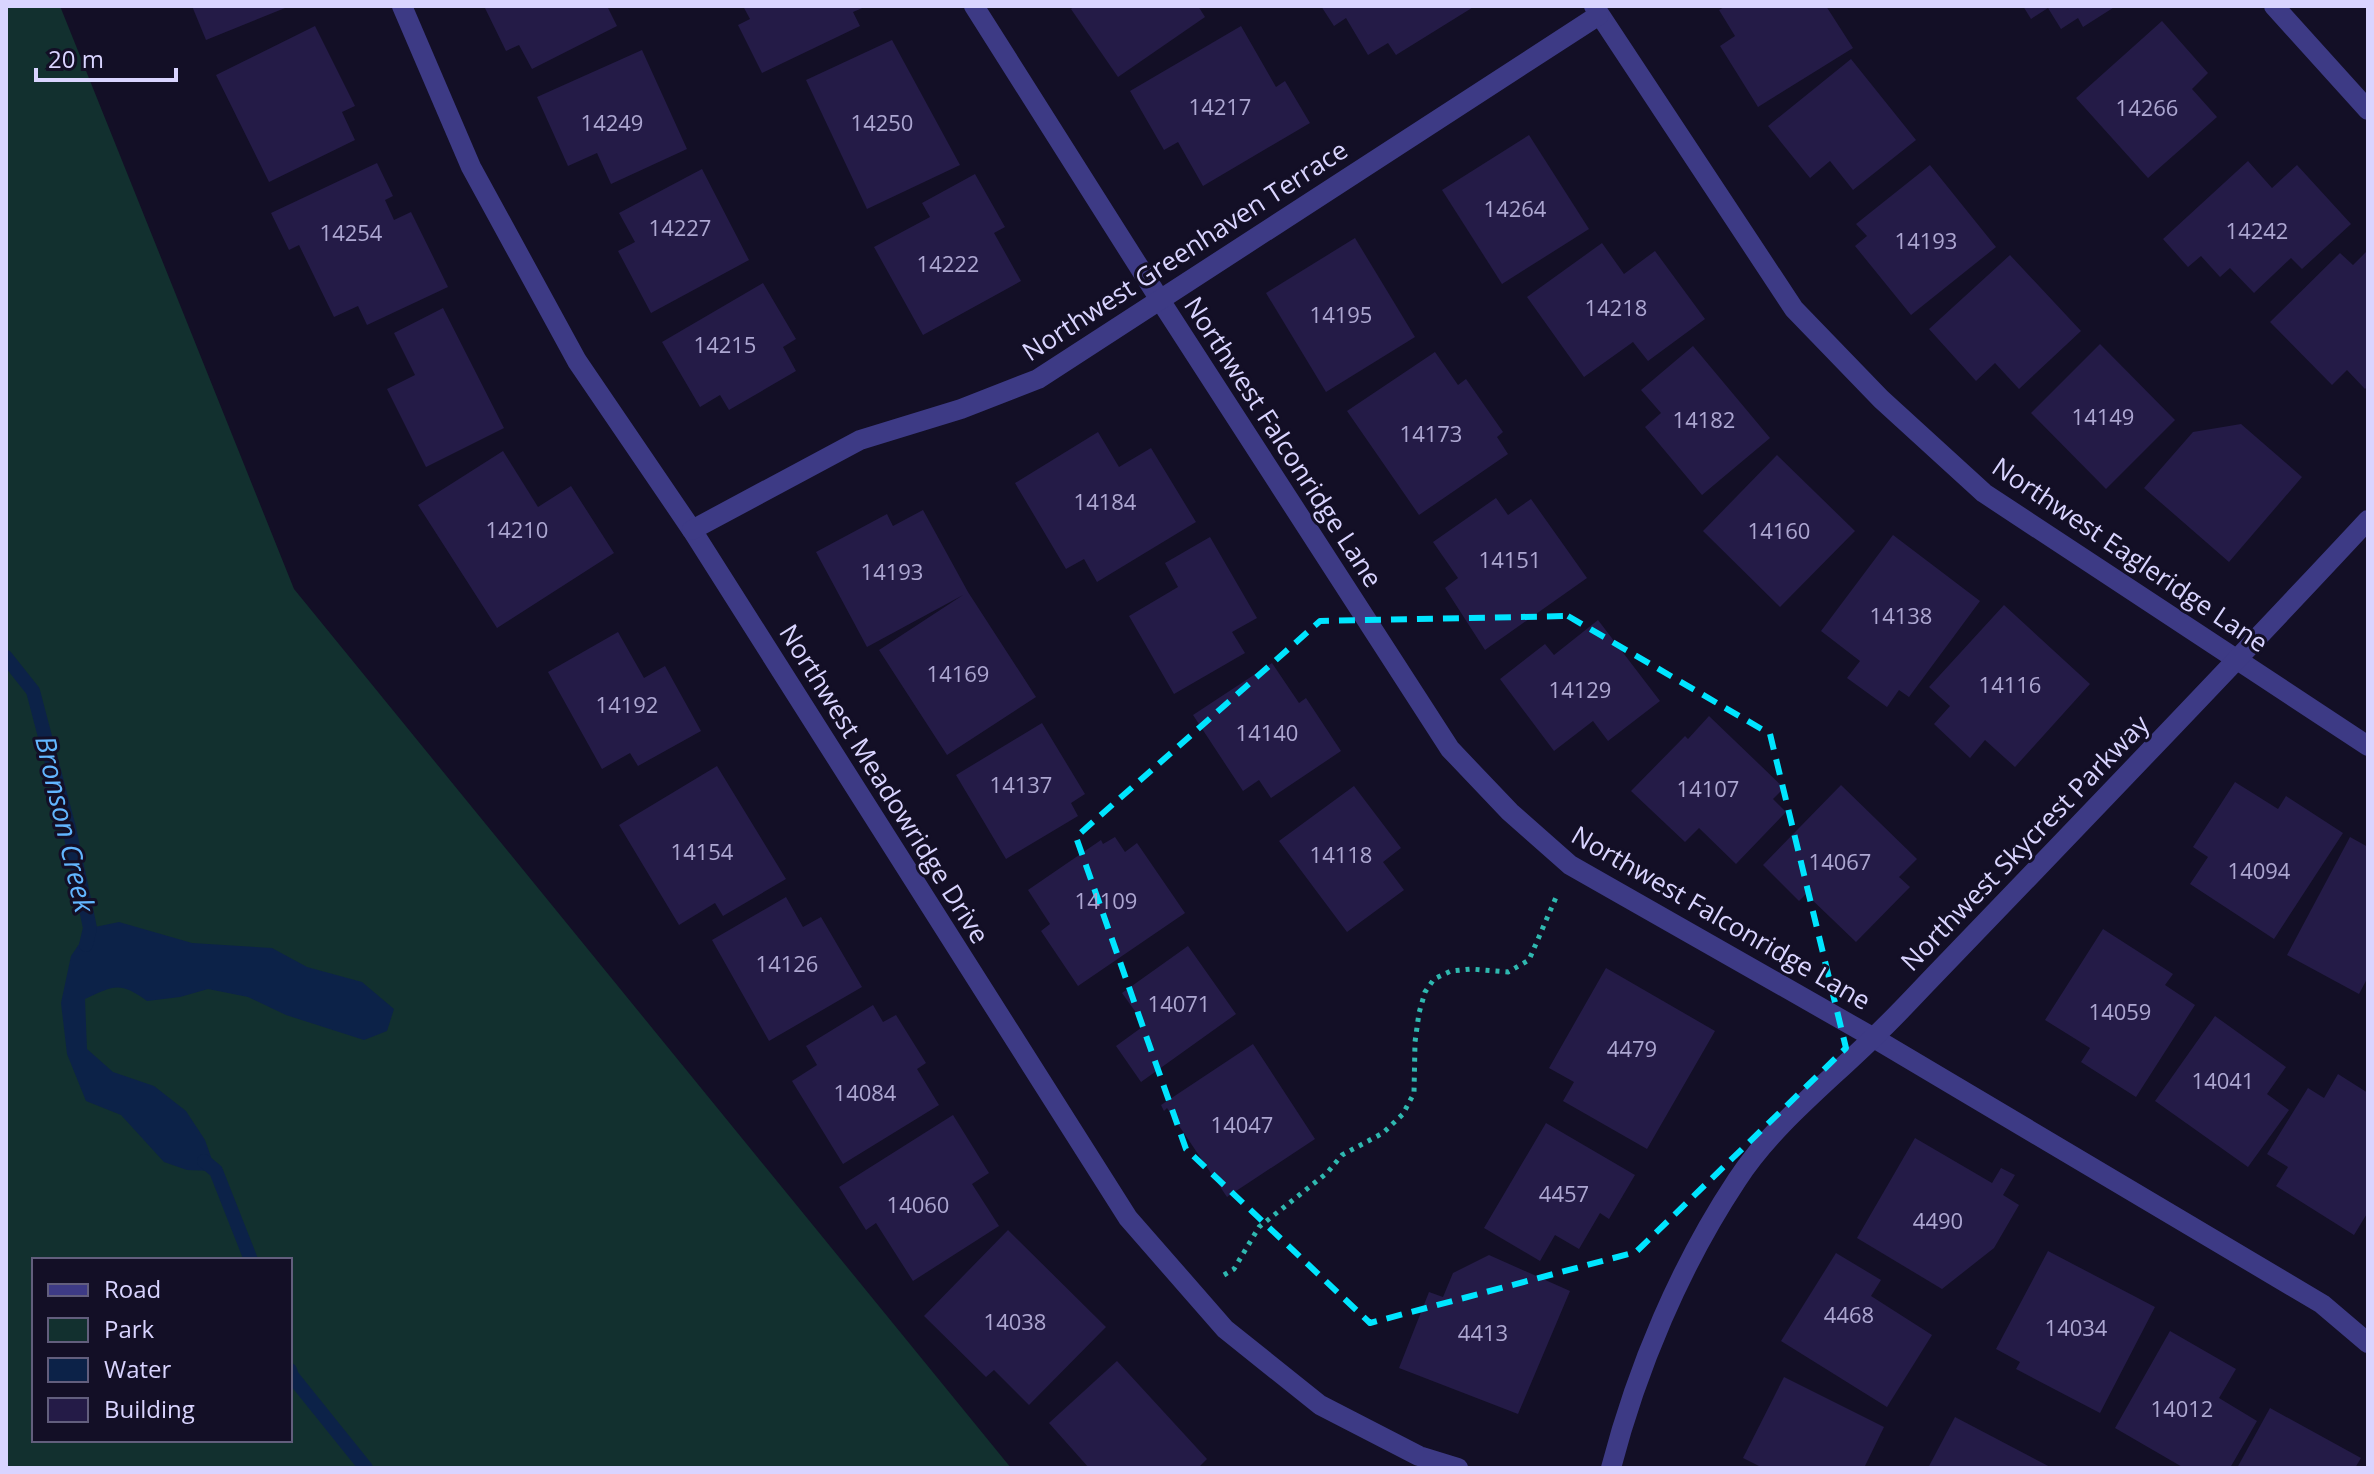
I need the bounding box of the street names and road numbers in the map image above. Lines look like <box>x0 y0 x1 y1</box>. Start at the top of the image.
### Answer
street label: Northwest Greenhaven Terrace <box>1015 131 1354 369</box>
street label: Northwest Falconridge Lane <box>1176 289 1391 594</box>
street label: Northwest Eagleridge Lane <box>1986 448 2276 660</box>
street label: Northwest Meadowridge Drive <box>771 617 998 950</box>
street label: Northwest Skycrest Parkway <box>1892 706 2157 978</box>
street label: Northwest Falconridge Lane <box>1565 817 1878 1018</box>

